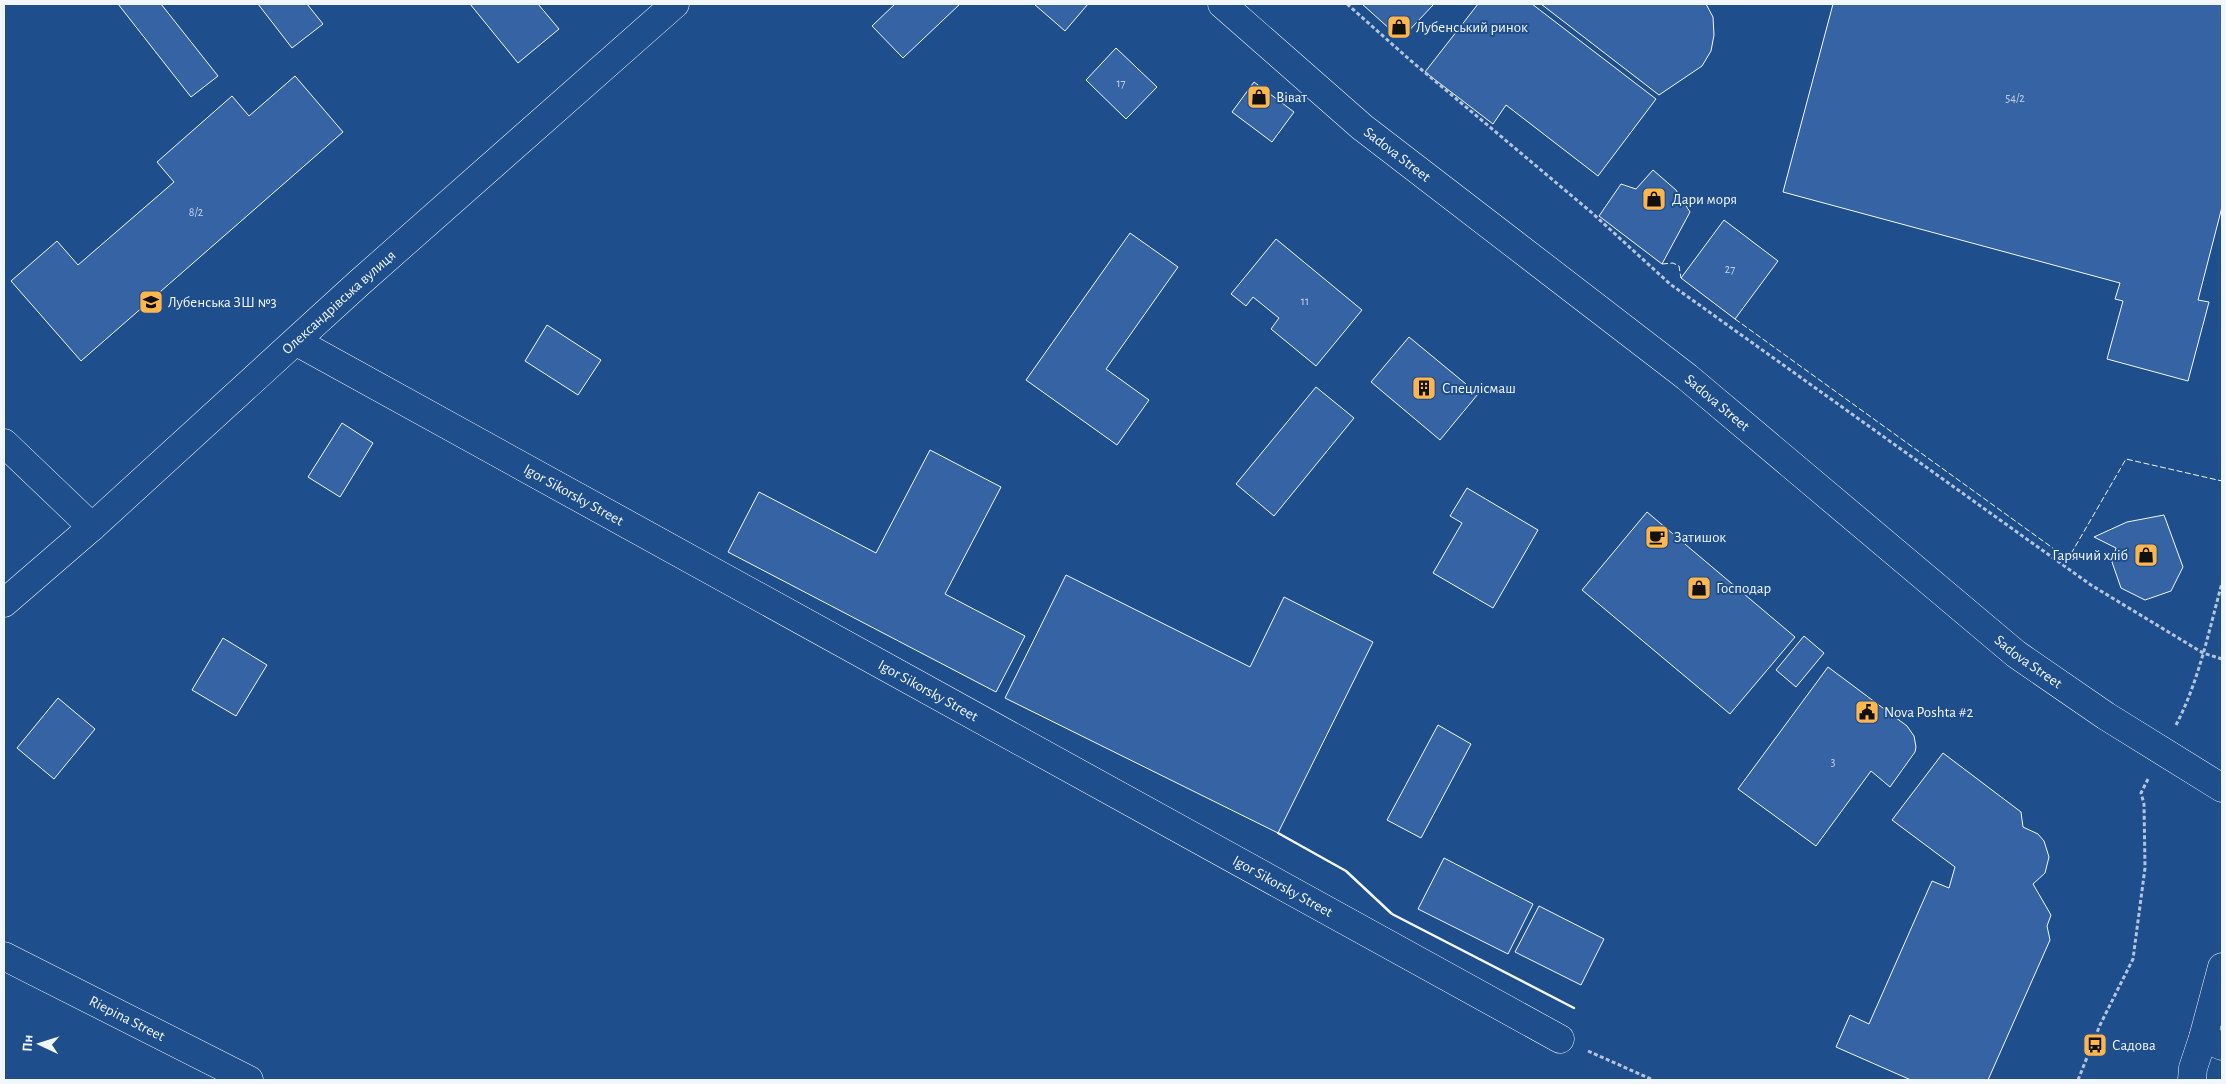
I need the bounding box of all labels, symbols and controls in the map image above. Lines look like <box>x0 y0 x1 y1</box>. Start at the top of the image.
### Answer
shop icon: Лубенський ринок <box>1386 14 1412 40</box>
place label: Лубенський ринок <box>1416 20 1528 35</box>
house number: 17 <box>1116 77 1126 89</box>
shop icon: Віват <box>1246 84 1272 110</box>
place label: Віват <box>1276 90 1307 105</box>
house number: 54/2 <box>2005 92 2025 104</box>
street label: Sadova Street <box>1361 124 1433 185</box>
shop icon: Дари моря <box>1641 186 1667 212</box>
place label: Дари моря <box>1672 192 1737 207</box>
house number: 8/2 <box>189 206 204 218</box>
street label: Олександрівська вулиця <box>279 247 399 358</box>
house number: 27 <box>1725 263 1735 275</box>
school or university icon: Лубенська ЗШ №3 <box>138 289 164 315</box>
place label: Лубенська ЗШ №3 <box>168 295 277 310</box>
house number: 11 <box>1301 295 1309 307</box>
street label: Sadova Street <box>1682 372 1752 434</box>
building icon: Спецлісмаш <box>1411 375 1437 401</box>
place label: Спецлісмаш <box>1442 381 1516 396</box>
street label: Igor Sikorsky Street <box>521 462 626 529</box>
cafe icon: Затишок <box>1644 524 1670 550</box>
place label: Затишок <box>1674 530 1726 545</box>
shop icon: Гарячий хліб <box>2133 542 2159 568</box>
place label: Гарячий хліб <box>2052 548 2128 563</box>
shop icon: Господар <box>1686 575 1712 601</box>
place label: Господар <box>1716 581 1772 596</box>
street label: Sadova Street <box>1992 632 2065 692</box>
street label: Igor Sikorsky Street <box>876 657 981 724</box>
public building icon: Nova Poshta #2 <box>1854 699 1880 725</box>
place label: Nova Poshta #2 <box>1884 705 1973 720</box>
house number: 3 <box>1831 756 1836 768</box>
street label: Igor Sikorsky Street <box>1230 853 1335 920</box>
street label: Riepina Street <box>87 993 167 1044</box>
north arrow <box>15 1019 65 1069</box>
bus stop icon: Садова <box>2082 1032 2108 1058</box>
text: Пн <box>20 1034 36 1052</box>
place label: Садова <box>2112 1038 2156 1053</box>

